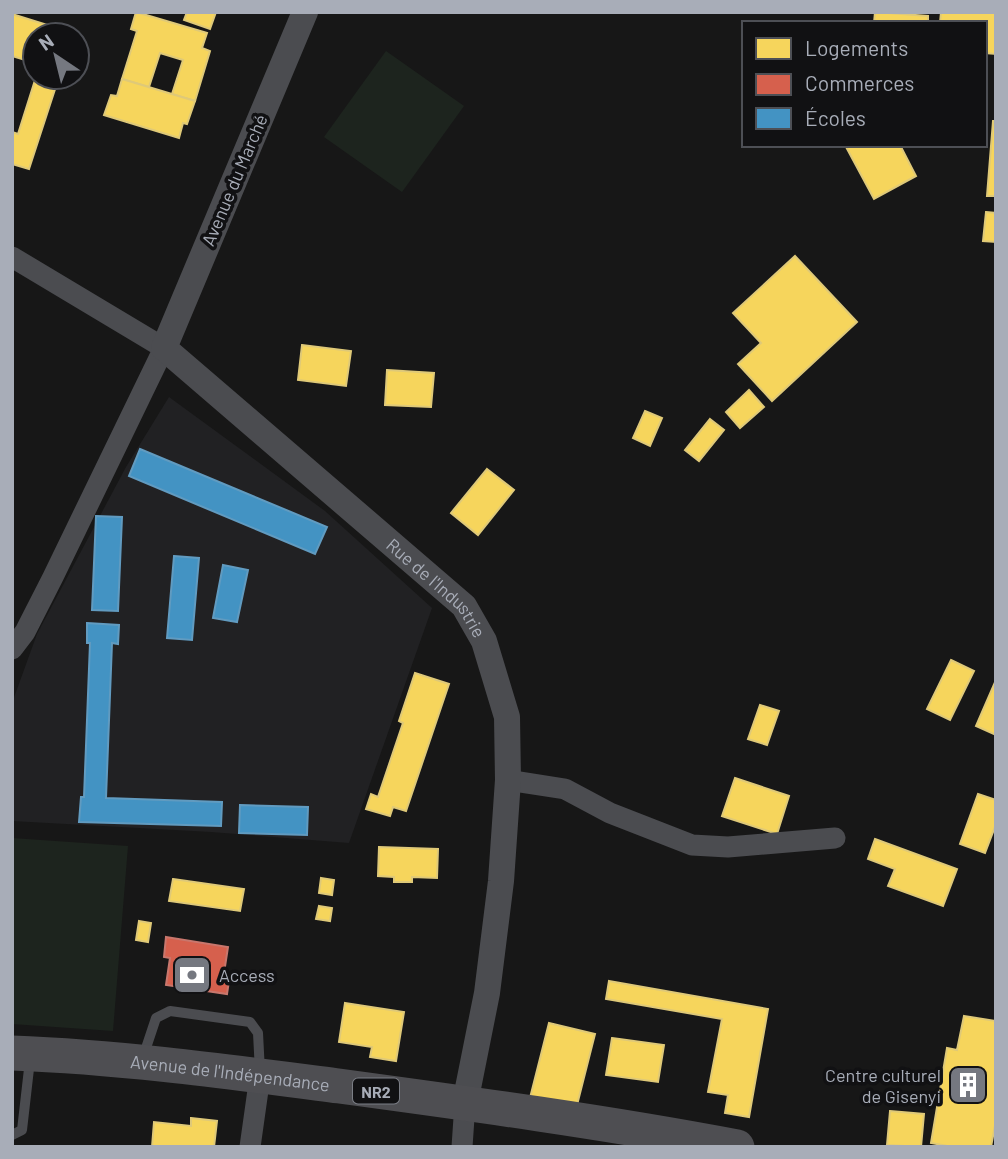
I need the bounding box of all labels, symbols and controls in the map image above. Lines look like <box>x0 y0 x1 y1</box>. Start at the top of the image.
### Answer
north arrow <box>21 21 91 91</box>
legend <box>742 21 987 147</box>
text: N <box>34 29 58 55</box>
text: Logements <box>805 35 908 60</box>
text: Commerces <box>805 70 914 95</box>
text: Écoles <box>805 105 866 130</box>
street label: Avenue du Marché <box>196 111 272 249</box>
street label: Rue de l'Industrie <box>382 533 491 641</box>
bank icon: Access <box>171 954 213 996</box>
place label: Access <box>219 964 275 986</box>
street label: Avenue de l'Indépendance <box>129 1050 331 1096</box>
place label: Centre culturel de Gisenyi <box>825 1064 941 1107</box>
building icon: Centre culturel de Gisenyi <box>947 1064 989 1106</box>
road number: NR2 <box>353 1078 399 1104</box>

